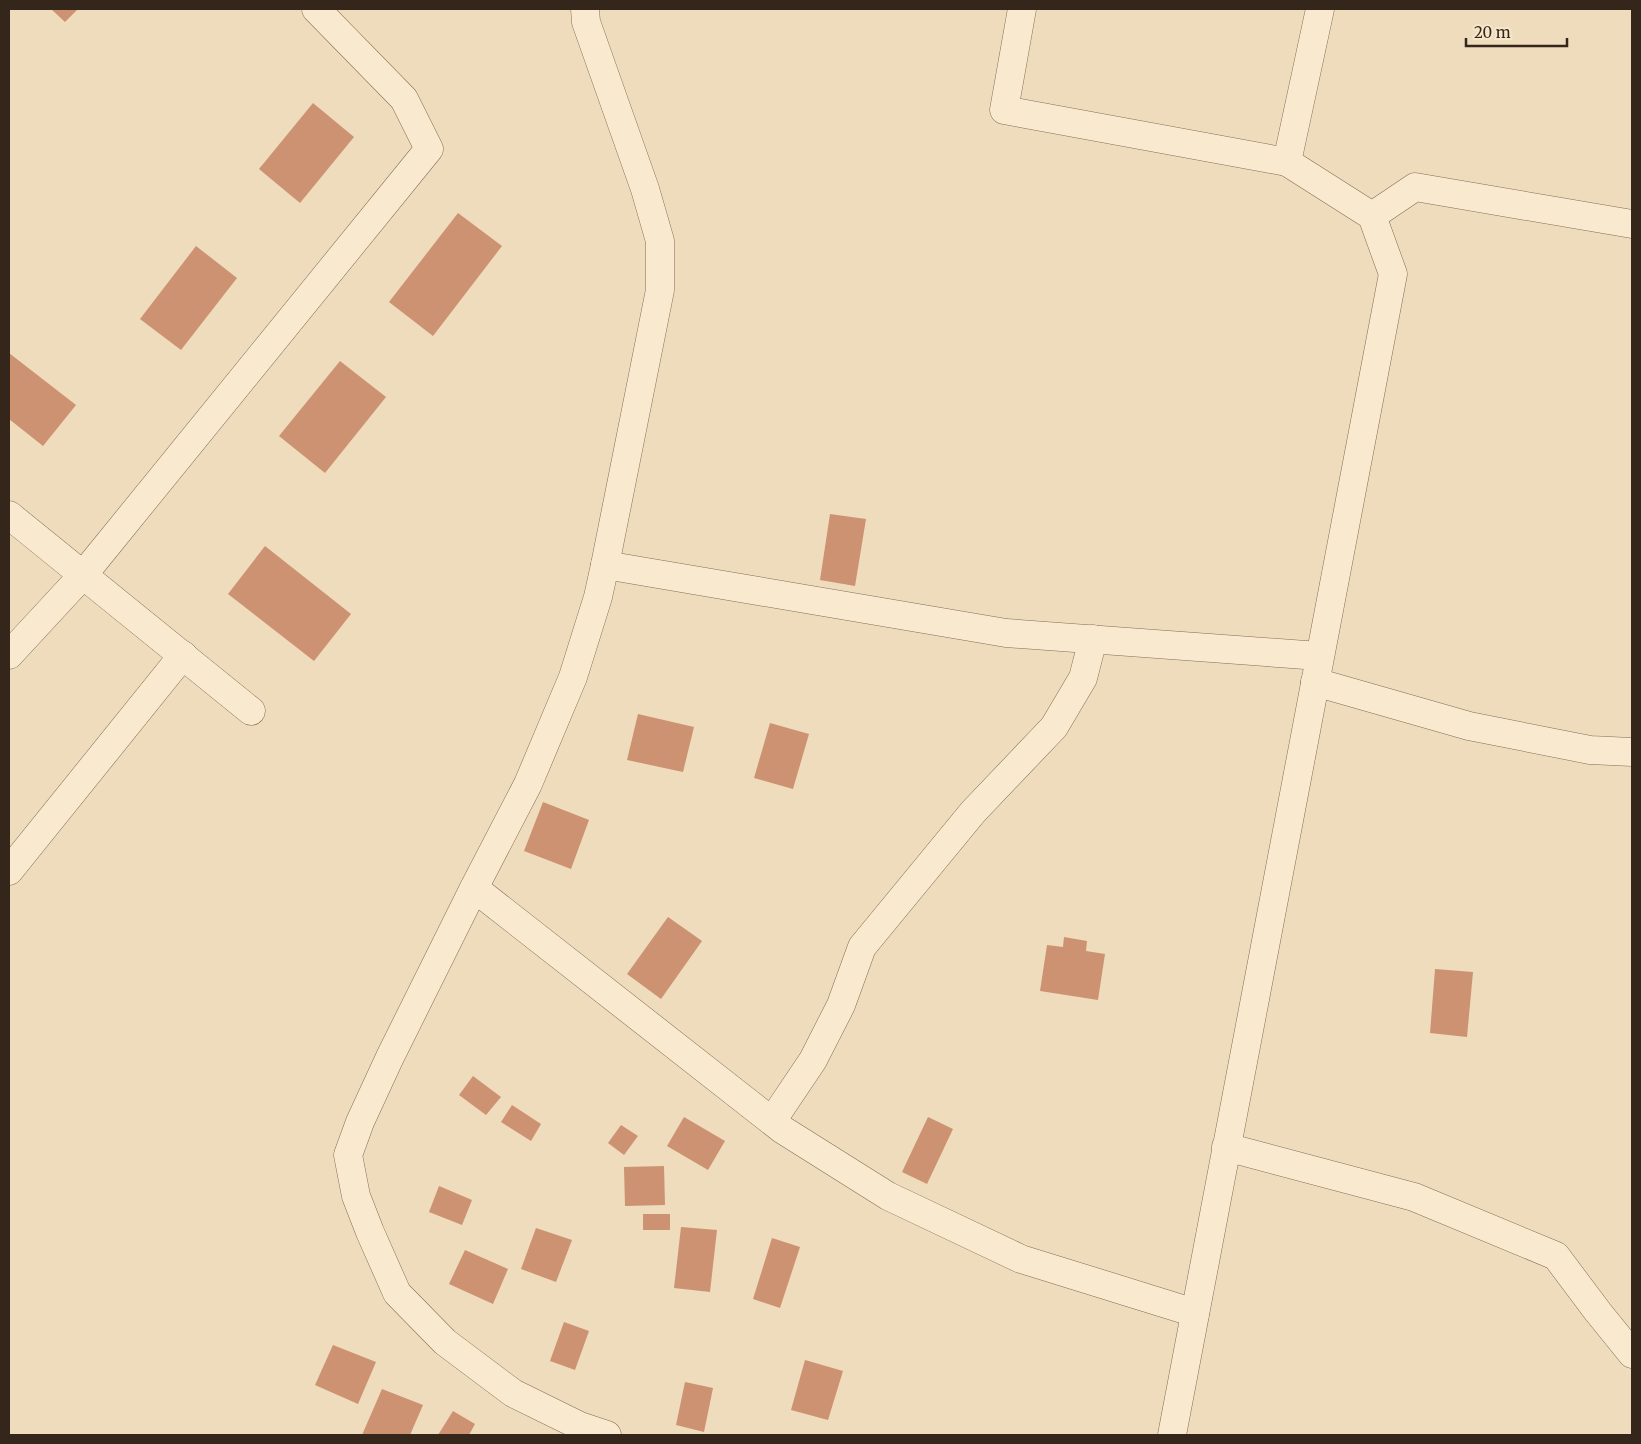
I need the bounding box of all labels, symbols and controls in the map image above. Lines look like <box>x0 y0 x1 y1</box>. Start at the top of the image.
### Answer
scale bar <box>1466 15 1567 47</box>
text: 20 m <box>1474 23 1511 42</box>

